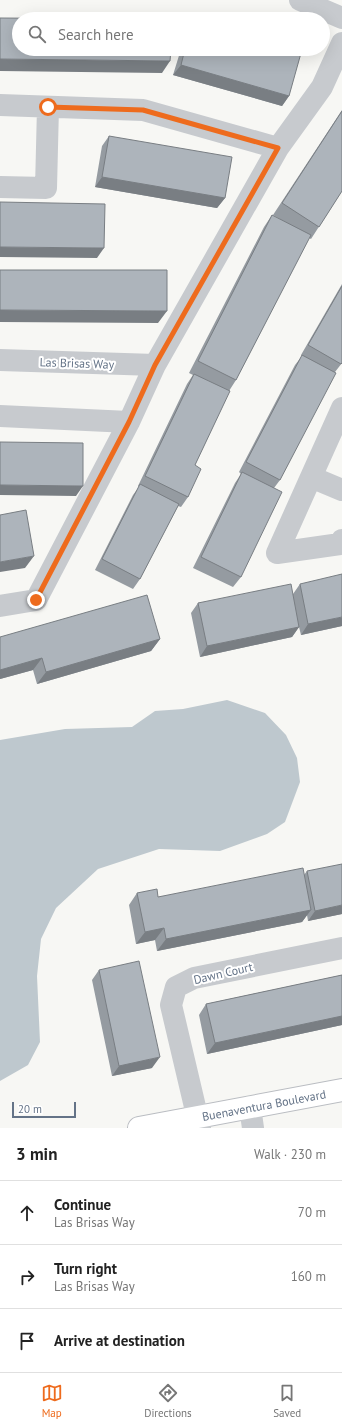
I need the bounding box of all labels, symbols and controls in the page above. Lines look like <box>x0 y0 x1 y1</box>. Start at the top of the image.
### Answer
search box <box>12 12 330 56</box>
icon: search <box>26 23 48 45</box>
text: Search here <box>58 25 134 44</box>
route start <box>39 98 57 116</box>
street label: Las Brisas Way <box>40 354 115 372</box>
route end <box>27 591 45 609</box>
street label: Dawn Court <box>192 959 254 987</box>
street label: Buenaventura Boulevard <box>201 1086 327 1124</box>
scale bar <box>12 1100 76 1119</box>
text: 20 m <box>18 1102 42 1116</box>
text: 3 min <box>16 1143 57 1165</box>
text: Walk · 230 m <box>254 1146 326 1163</box>
text: Continue <box>54 1195 111 1214</box>
icon: ahead <box>16 1202 38 1224</box>
text: 70 m <box>298 1204 326 1221</box>
text: Las Brisas Way <box>54 1214 135 1231</box>
text: Turn right <box>54 1259 117 1278</box>
icon: right <box>16 1266 38 1288</box>
text: 160 m <box>291 1268 326 1285</box>
text: Las Brisas Way <box>54 1278 135 1295</box>
icon: arrive <box>16 1330 38 1352</box>
text: Arrive at destination <box>54 1331 185 1350</box>
tab: Map <box>41 1382 63 1420</box>
tab: Directions <box>144 1382 192 1420</box>
tab: Saved <box>273 1382 301 1420</box>

